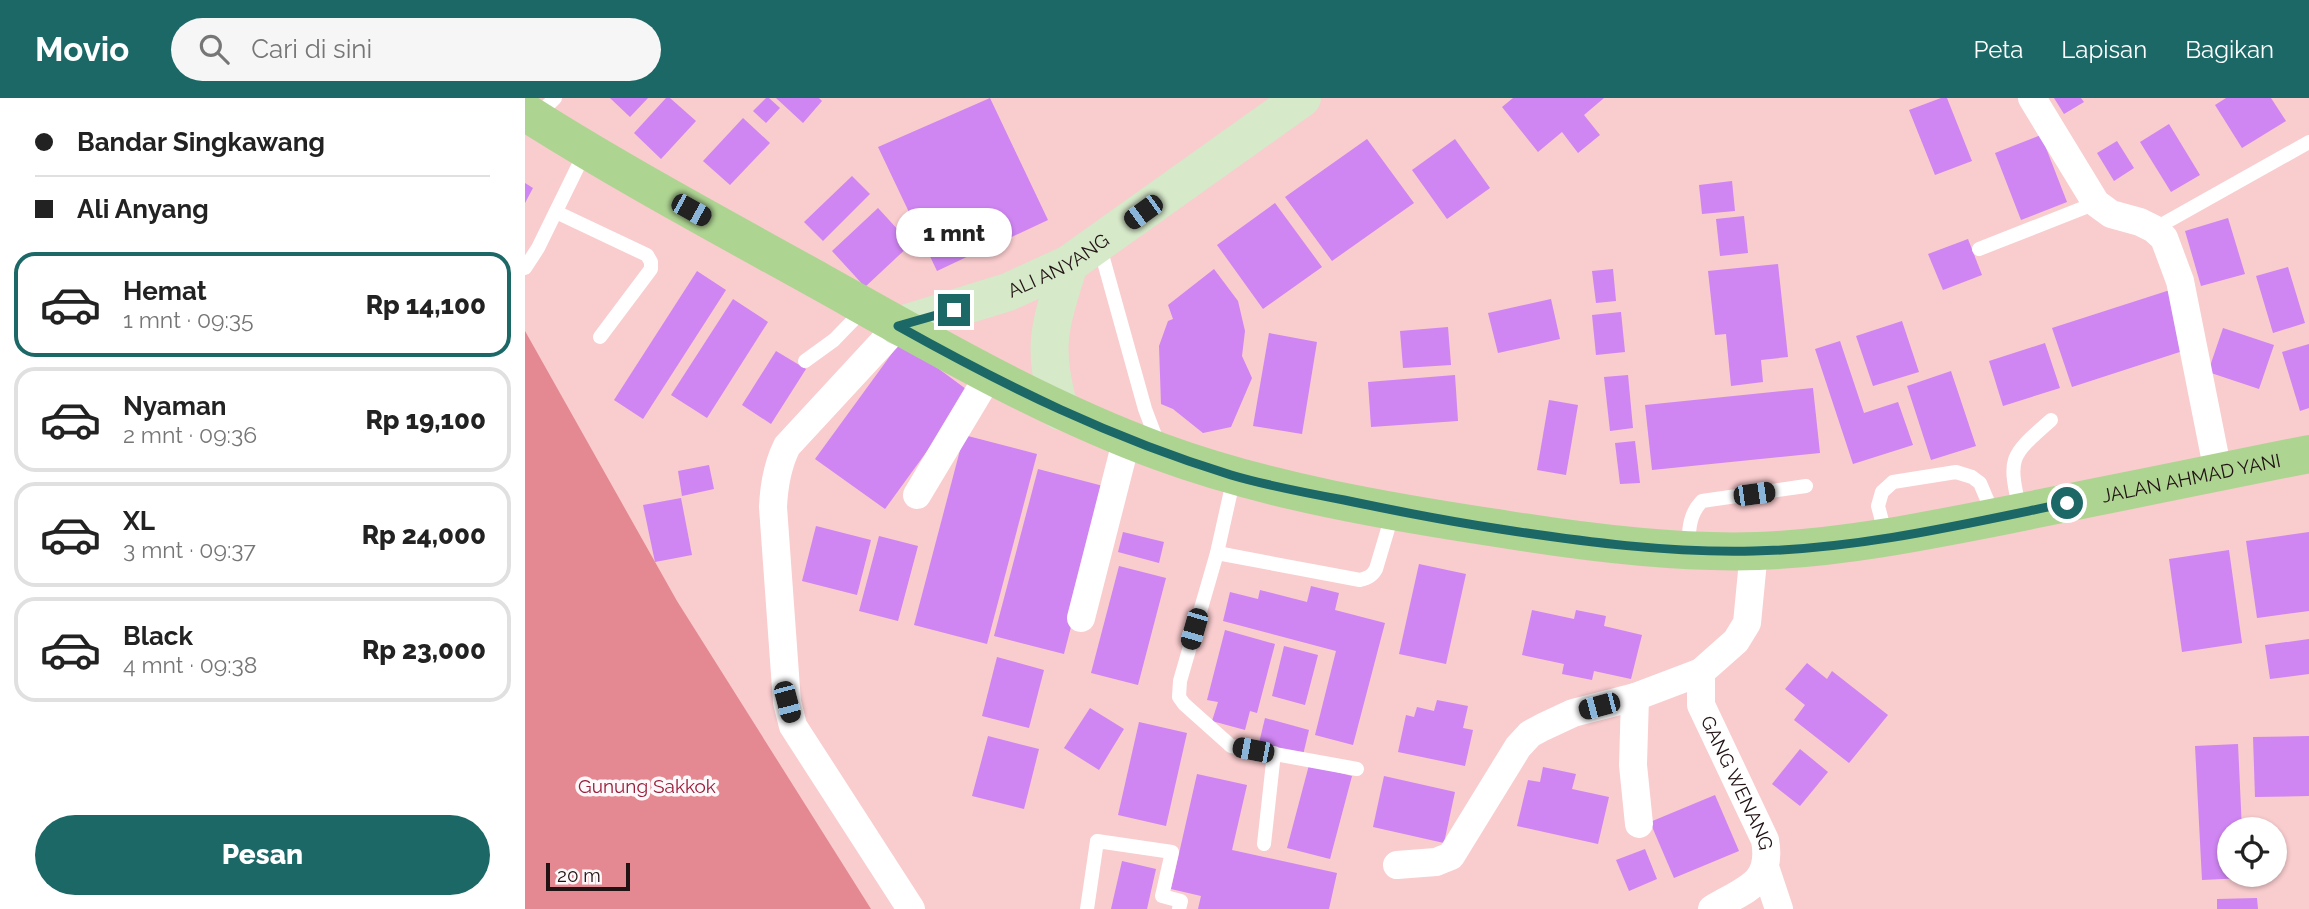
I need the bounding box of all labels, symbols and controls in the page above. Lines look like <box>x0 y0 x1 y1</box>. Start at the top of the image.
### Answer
search box <box>171 18 661 81</box>
text: Movio <box>35 30 129 69</box>
icon: search <box>195 30 233 68</box>
text: Cari di sini <box>251 34 372 64</box>
text: Peta <box>1974 35 2023 64</box>
text: Lapisan <box>2061 35 2147 64</box>
text: Bagikan <box>2185 35 2274 64</box>
text: Bandar Singkawang <box>77 127 325 157</box>
car <box>668 191 715 229</box>
car <box>1120 191 1167 233</box>
text: Ali Anyang <box>77 194 209 224</box>
callout: 1 mnt <box>896 208 1012 258</box>
text: 1 mnt <box>923 219 985 246</box>
street label: ALI ANYANG <box>1004 228 1113 302</box>
icon: car <box>39 273 102 336</box>
text: Hemat <box>123 276 207 306</box>
text: Rp 14,100 <box>366 290 486 320</box>
route end <box>938 294 970 326</box>
text: 1 mnt · 09:35 <box>123 306 254 333</box>
icon: car <box>39 388 102 451</box>
text: Nyaman <box>123 391 227 421</box>
text: Rp 19,100 <box>366 405 486 435</box>
text: 2 mnt · 09:36 <box>123 421 257 448</box>
street label: JALAN AHMAD YANI <box>2100 449 2282 507</box>
car <box>1732 481 1777 507</box>
route start <box>2051 487 2083 519</box>
icon: car <box>39 503 102 566</box>
text: XL <box>123 506 155 536</box>
text: Rp 24,000 <box>362 520 486 550</box>
text: 3 mnt · 09:37 <box>123 536 256 563</box>
car <box>1179 606 1210 652</box>
icon: car <box>39 618 102 681</box>
text: Black <box>123 621 193 651</box>
text: Rp 23,000 <box>362 635 486 665</box>
text: 4 mnt · 09:38 <box>123 651 257 678</box>
car <box>772 679 803 725</box>
car <box>1576 690 1623 722</box>
street label: GANG WENANG <box>1697 712 1777 851</box>
car <box>1231 736 1276 764</box>
park label: Gunung Sakkok <box>578 775 716 797</box>
button: Pesan <box>35 815 490 895</box>
map controls <box>2217 817 2287 887</box>
button: locate <box>2217 817 2287 887</box>
scale bar <box>546 860 630 892</box>
text: 20 m <box>557 864 601 886</box>

